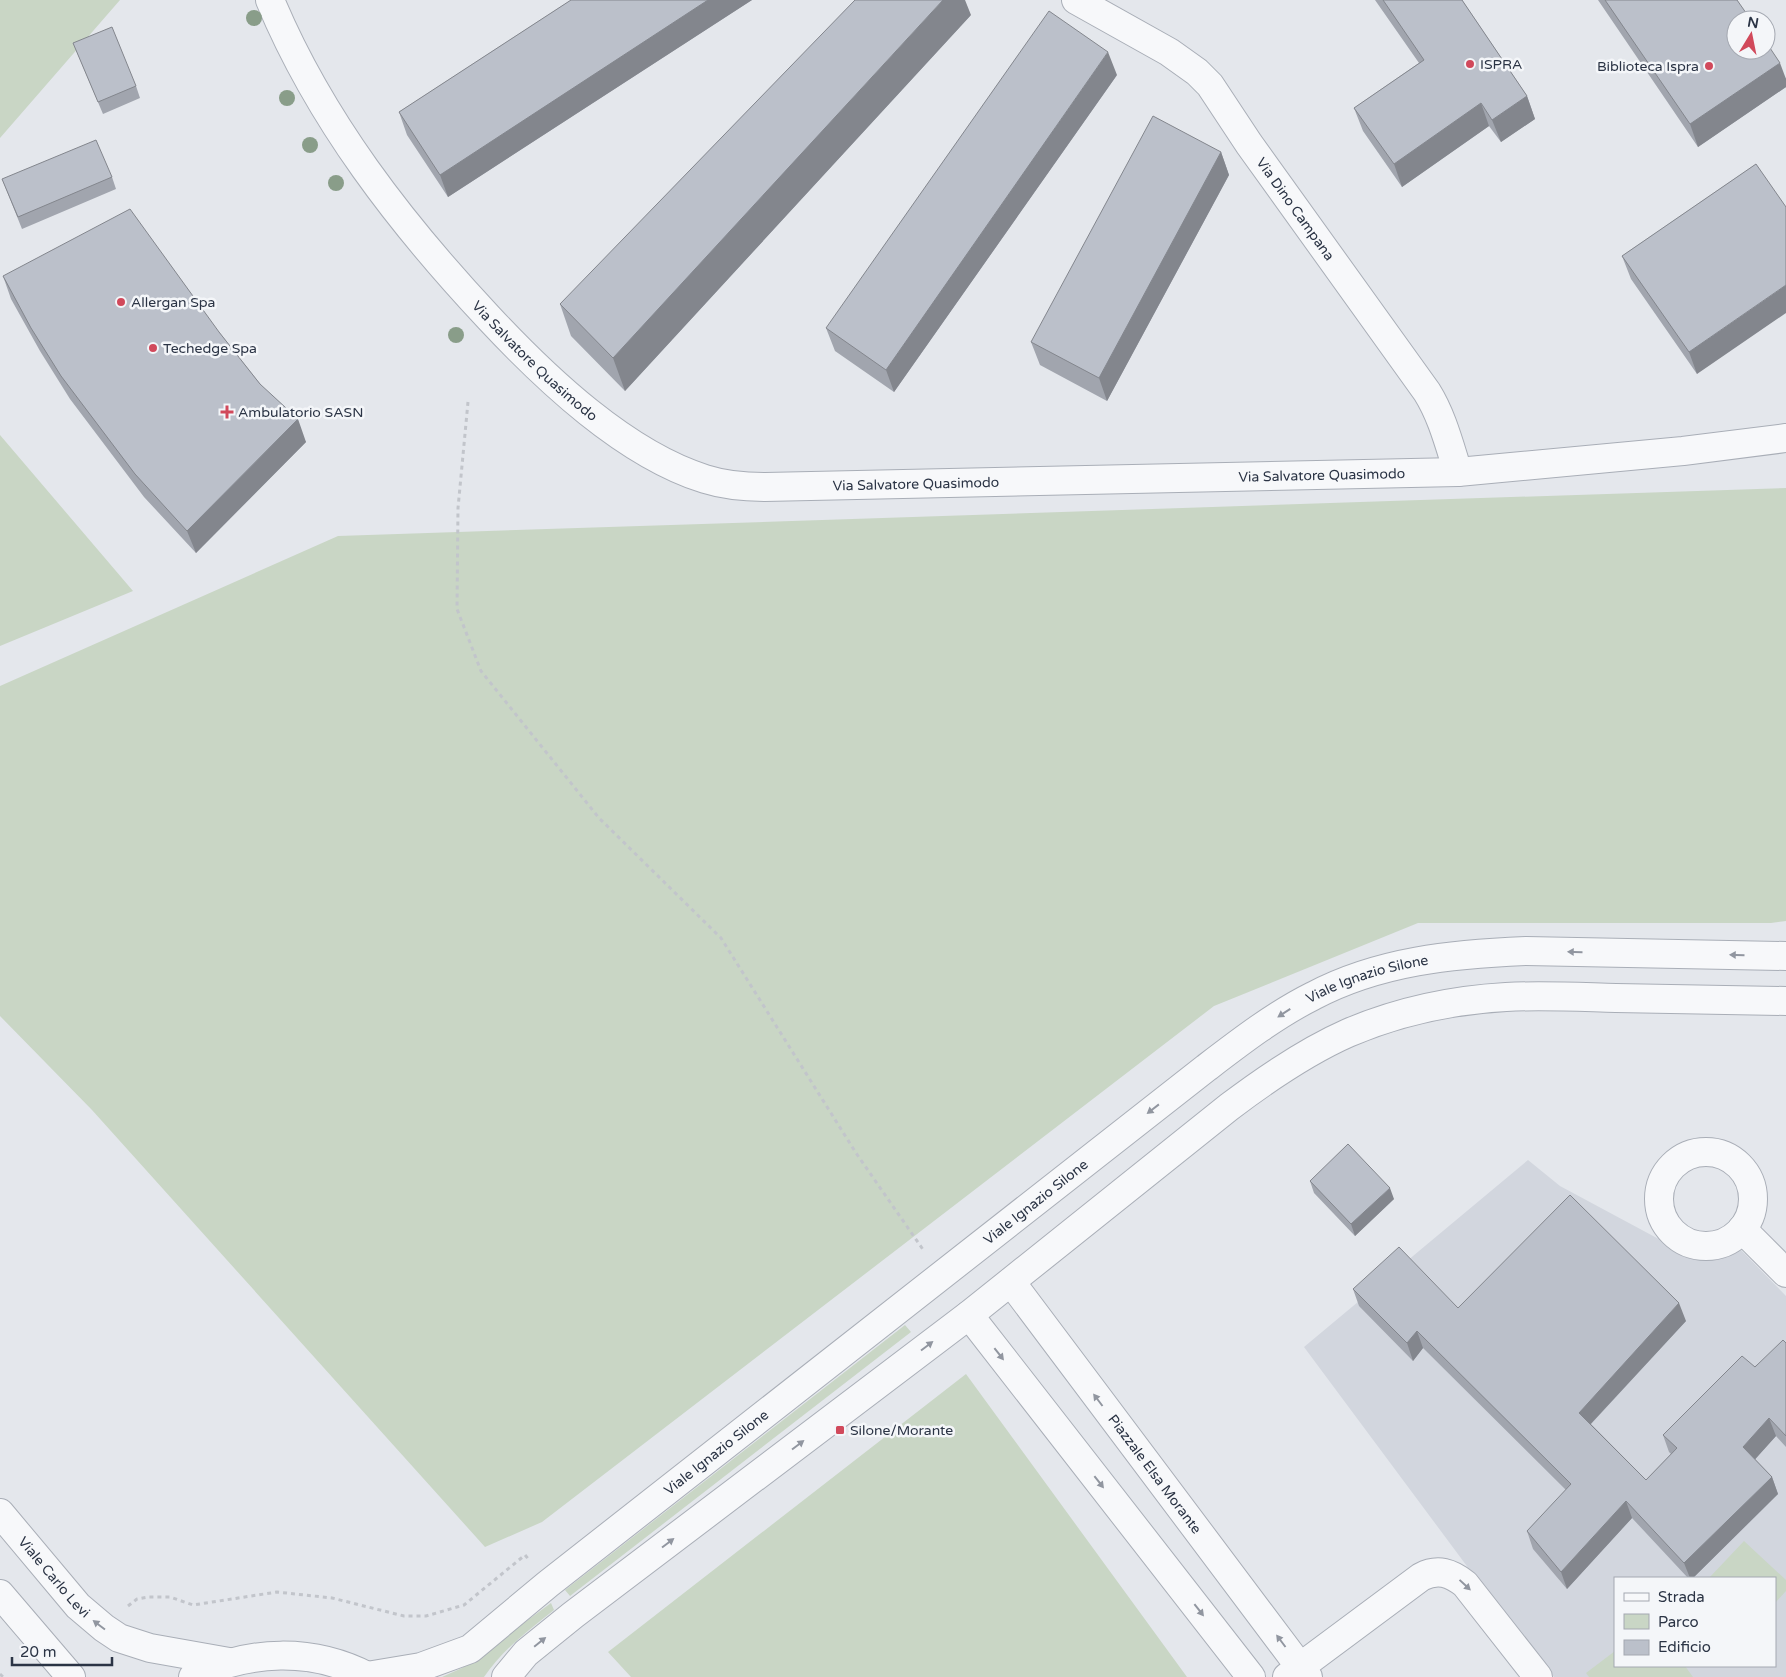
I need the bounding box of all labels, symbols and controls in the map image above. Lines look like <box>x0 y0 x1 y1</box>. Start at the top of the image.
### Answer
north arrow <box>1726 10 1776 60</box>
text: N <box>1746 13 1760 32</box>
place label: ISPRA <box>1480 56 1522 73</box>
marker: ISPRA <box>1464 58 1476 70</box>
place label: Biblioteca Ispra <box>1597 58 1699 75</box>
marker: Biblioteca Ispra <box>1703 60 1715 72</box>
street label: Via Dino Campana <box>1253 154 1338 264</box>
place label: Allergan Spa <box>131 294 216 311</box>
marker: Allergan Spa <box>115 296 127 308</box>
street label: Via Salvatore Quasimodo <box>469 297 601 424</box>
place label: Techedge Spa <box>163 340 257 357</box>
marker: Techedge Spa <box>147 342 159 354</box>
place label: Ambulatorio SASN <box>238 404 363 421</box>
marker: Ambulatorio SASN <box>220 405 234 419</box>
street label: Via Salvatore Quasimodo <box>1238 465 1405 485</box>
street label: Via Salvatore Quasimodo <box>832 473 999 494</box>
one-way arrow <box>1567 948 1583 956</box>
street label: Viale Ignazio Silone <box>1303 951 1430 1007</box>
one-way arrow <box>1729 951 1745 959</box>
one-way arrow <box>1277 1008 1290 1018</box>
one-way arrow <box>1147 1104 1160 1115</box>
street label: Viale Ignazio Silone <box>980 1155 1091 1248</box>
one-way arrow <box>920 1341 933 1352</box>
one-way arrow <box>994 1347 1004 1360</box>
one-way arrow <box>1093 1394 1104 1407</box>
street label: Viale Ignazio Silone <box>660 1406 772 1498</box>
street label: Piazzale Elsa Morante <box>1105 1411 1205 1537</box>
place label: Silone/Morante <box>850 1422 953 1439</box>
marker: Silone/Morante <box>834 1424 846 1436</box>
one-way arrow <box>791 1439 804 1450</box>
one-way arrow <box>1094 1475 1104 1489</box>
street label: Viale Carlo Levi <box>15 1533 94 1621</box>
one-way arrow <box>661 1537 674 1548</box>
legend <box>1614 1577 1776 1667</box>
one-way arrow <box>1458 1579 1470 1591</box>
text: Strada <box>1658 1588 1705 1606</box>
one-way arrow <box>1193 1603 1204 1616</box>
text: Parco <box>1658 1613 1699 1631</box>
one-way arrow <box>93 1620 106 1630</box>
scale bar <box>12 1634 112 1666</box>
one-way arrow <box>1275 1635 1286 1648</box>
one-way arrow <box>533 1637 546 1648</box>
text: Edificio <box>1658 1638 1711 1656</box>
text: 20 m <box>20 1643 57 1661</box>

